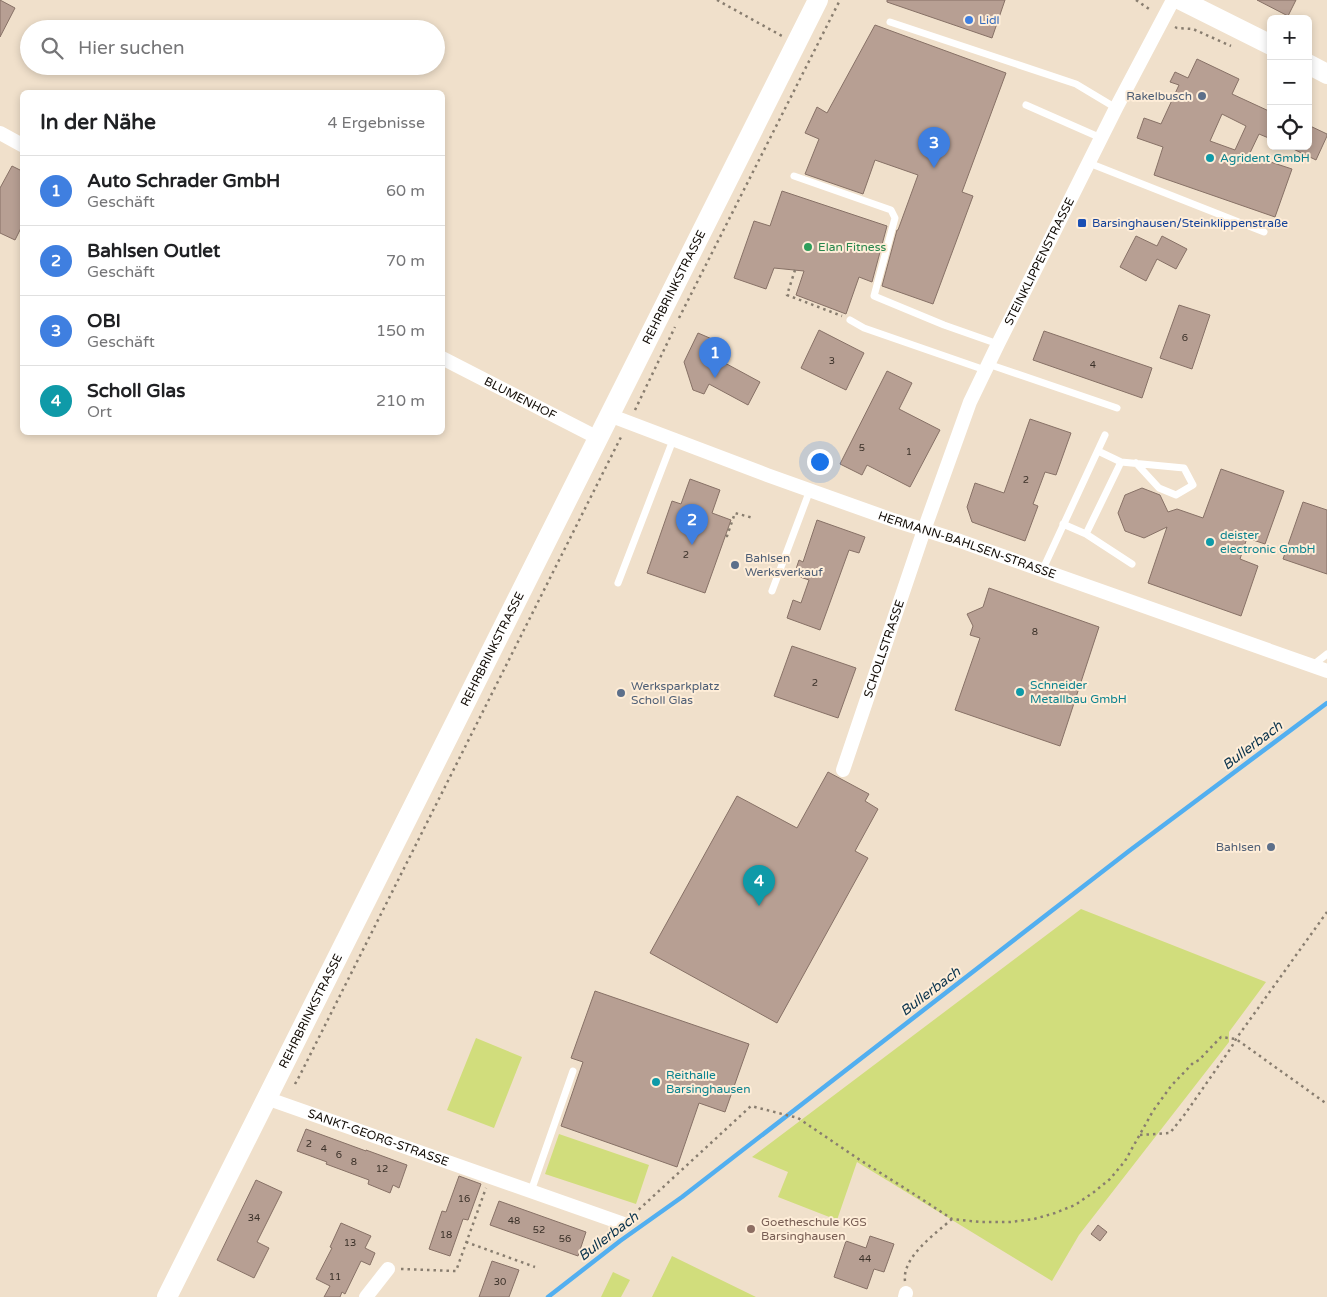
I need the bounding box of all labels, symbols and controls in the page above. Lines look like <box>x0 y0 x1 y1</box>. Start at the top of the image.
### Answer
place label: Lidl <box>979 13 999 27</box>
marker: Lidl <box>963 14 975 26</box>
map controls <box>1267 15 1312 150</box>
button: + <box>1267 15 1312 60</box>
search box <box>20 20 445 75</box>
icon: search <box>38 34 66 62</box>
text: Hier suchen <box>78 37 185 59</box>
button: − <box>1267 60 1312 105</box>
place label: Rakelbusch <box>1126 89 1192 103</box>
marker: Rakelbusch <box>1196 90 1208 102</box>
button: locate <box>1267 105 1312 150</box>
text: In der Nähe <box>40 110 156 135</box>
text: 4 Ergebnisse <box>327 113 425 133</box>
pin: 3 <box>918 127 950 168</box>
place label: Agrident GmbH <box>1220 151 1310 165</box>
marker: Agrident GmbH <box>1204 152 1216 164</box>
text: Auto Schrader GmbH <box>87 170 280 192</box>
text: 1 <box>51 181 61 201</box>
text: 60 m <box>386 181 425 201</box>
text: Geschäft <box>87 192 155 212</box>
street label: STEINKLIPPENSTRASSE <box>1001 195 1077 328</box>
place label: Barsinghausen/Steinklippenstraße <box>1092 216 1288 230</box>
marker: Barsinghausen/Steinklippenstraße <box>1076 217 1088 229</box>
street label: REHRBRINKSTRASSE <box>639 227 709 347</box>
text: Bahlsen Outlet <box>87 240 220 262</box>
place label: Elan Fitness <box>818 240 886 254</box>
marker: Elan Fitness <box>802 241 814 253</box>
text: 2 <box>51 251 61 271</box>
text: 70 m <box>386 251 425 271</box>
text: Geschäft <box>87 262 155 282</box>
text: OBI <box>87 310 121 332</box>
text: 3 <box>51 321 61 341</box>
text: 150 m <box>376 321 425 341</box>
text: Geschäft <box>87 332 155 352</box>
house number: 6 <box>1182 332 1188 344</box>
pin: 1 <box>699 337 731 378</box>
house number: 3 <box>829 355 835 367</box>
house number: 4 <box>1090 359 1096 371</box>
street label: BLUMENHOF <box>482 374 559 422</box>
text: Scholl Glas <box>87 380 185 402</box>
text: 4 <box>51 391 61 411</box>
text: 210 m <box>376 391 425 411</box>
text: Ort <box>87 402 112 422</box>
house number: 5 <box>859 442 865 454</box>
house number: 1 <box>906 446 912 458</box>
your location <box>807 449 833 475</box>
house number: 2 <box>1023 474 1029 486</box>
pin: 2 <box>676 504 708 545</box>
street label: HERMANN-BAHLSEN-STRASSE <box>876 508 1058 582</box>
place label: deister electronic GmbH <box>1220 528 1316 556</box>
marker: deister electronic GmbH <box>1204 536 1216 548</box>
house number: 2 <box>683 549 689 561</box>
place label: Bahlsen Werksverkauf <box>745 551 823 579</box>
marker: Bahlsen Werksverkauf <box>729 559 741 571</box>
street label: REHRBRINKSTRASSE <box>458 589 527 709</box>
street label: SCHOLLSTRASSE <box>861 598 907 700</box>
house number: 8 <box>1032 626 1038 638</box>
house number: 2 <box>812 677 818 689</box>
place label: Schneider Metallbau GmbH <box>1030 678 1127 706</box>
place label: Werksparkplatz Scholl Glas <box>631 679 719 707</box>
marker: Schneider Metallbau GmbH <box>1014 686 1026 698</box>
marker: Werksparkplatz Scholl Glas <box>615 687 627 699</box>
water label: Bullerbach <box>1219 717 1286 774</box>
place label: Bahlsen <box>1216 840 1261 854</box>
marker: Bahlsen <box>1265 841 1277 853</box>
pin: 4 <box>743 865 775 906</box>
street label: REHRBRINKSTRASSE <box>276 951 345 1070</box>
water label: Bullerbach <box>897 963 964 1020</box>
place label: Reithalle Barsinghausen <box>666 1068 750 1096</box>
marker: Reithalle Barsinghausen <box>650 1076 662 1088</box>
street label: SANKT-GEORG-STRASSE <box>306 1106 451 1169</box>
house number: 2 <box>306 1138 312 1150</box>
house number: 4 <box>321 1143 327 1155</box>
house number: 6 <box>336 1149 342 1161</box>
house number: 8 <box>351 1156 357 1168</box>
house number: 12 <box>376 1163 388 1175</box>
house number: 16 <box>458 1193 470 1205</box>
water label: Bullerbach <box>575 1208 642 1265</box>
house number: 34 <box>248 1212 260 1224</box>
house number: 48 <box>508 1215 520 1227</box>
place label: Goetheschule KGS Barsinghausen <box>761 1215 867 1243</box>
marker: Goetheschule KGS Barsinghausen <box>745 1223 757 1235</box>
house number: 52 <box>533 1224 545 1236</box>
house number: 18 <box>440 1229 452 1241</box>
house number: 56 <box>559 1233 571 1245</box>
house number: 13 <box>344 1237 356 1249</box>
house number: 44 <box>859 1253 871 1265</box>
house number: 11 <box>329 1271 341 1283</box>
house number: 30 <box>494 1276 506 1288</box>

